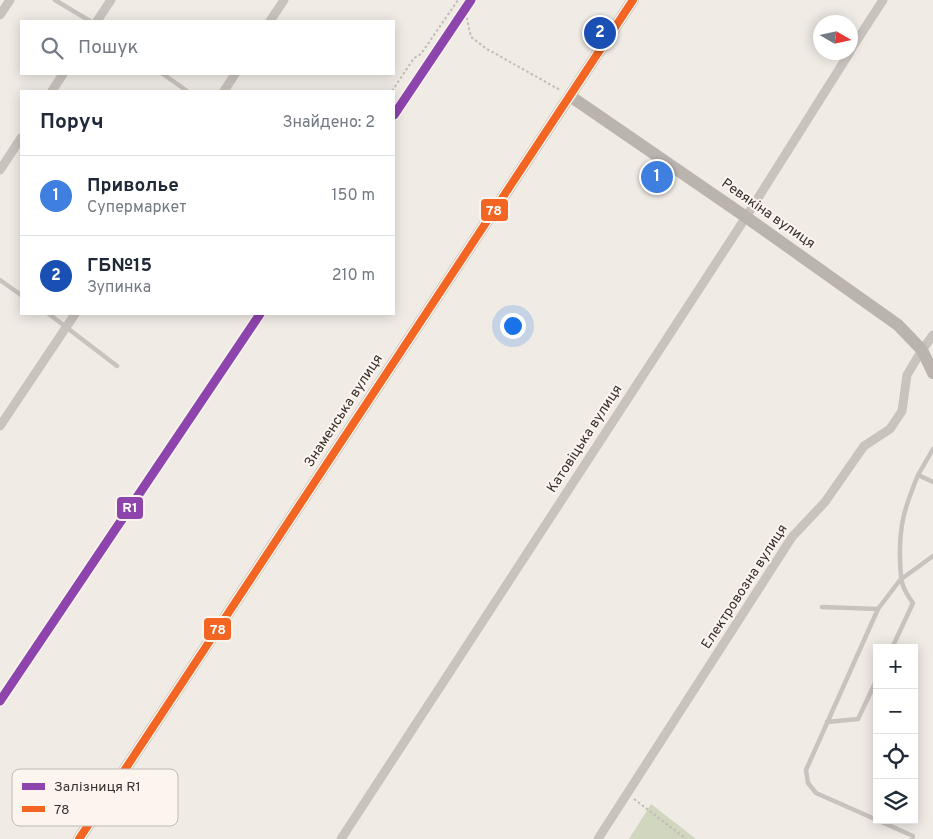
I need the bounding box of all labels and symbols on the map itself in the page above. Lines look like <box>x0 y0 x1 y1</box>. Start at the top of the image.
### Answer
pin: 2 <box>584 14 616 52</box>
north arrow <box>813 15 858 60</box>
pin: 1 <box>641 158 673 196</box>
street label: Ревякіна вулиця <box>718 175 818 253</box>
line badge: 78 <box>480 198 509 222</box>
text: 78 <box>486 203 502 220</box>
your location <box>500 313 526 339</box>
street label: Знаменська вулиця <box>301 351 387 471</box>
street label: Катовіцька вулиця <box>544 382 626 496</box>
line badge: R1 <box>116 496 144 520</box>
text: R1 <box>122 500 138 517</box>
street label: Електровозна вулиця <box>698 521 792 653</box>
line badge: 78 <box>203 617 232 641</box>
text: 78 <box>210 622 226 639</box>
legend <box>12 769 178 826</box>
text: Залізниця R1 <box>54 779 141 796</box>
text: 78 <box>54 802 69 819</box>

